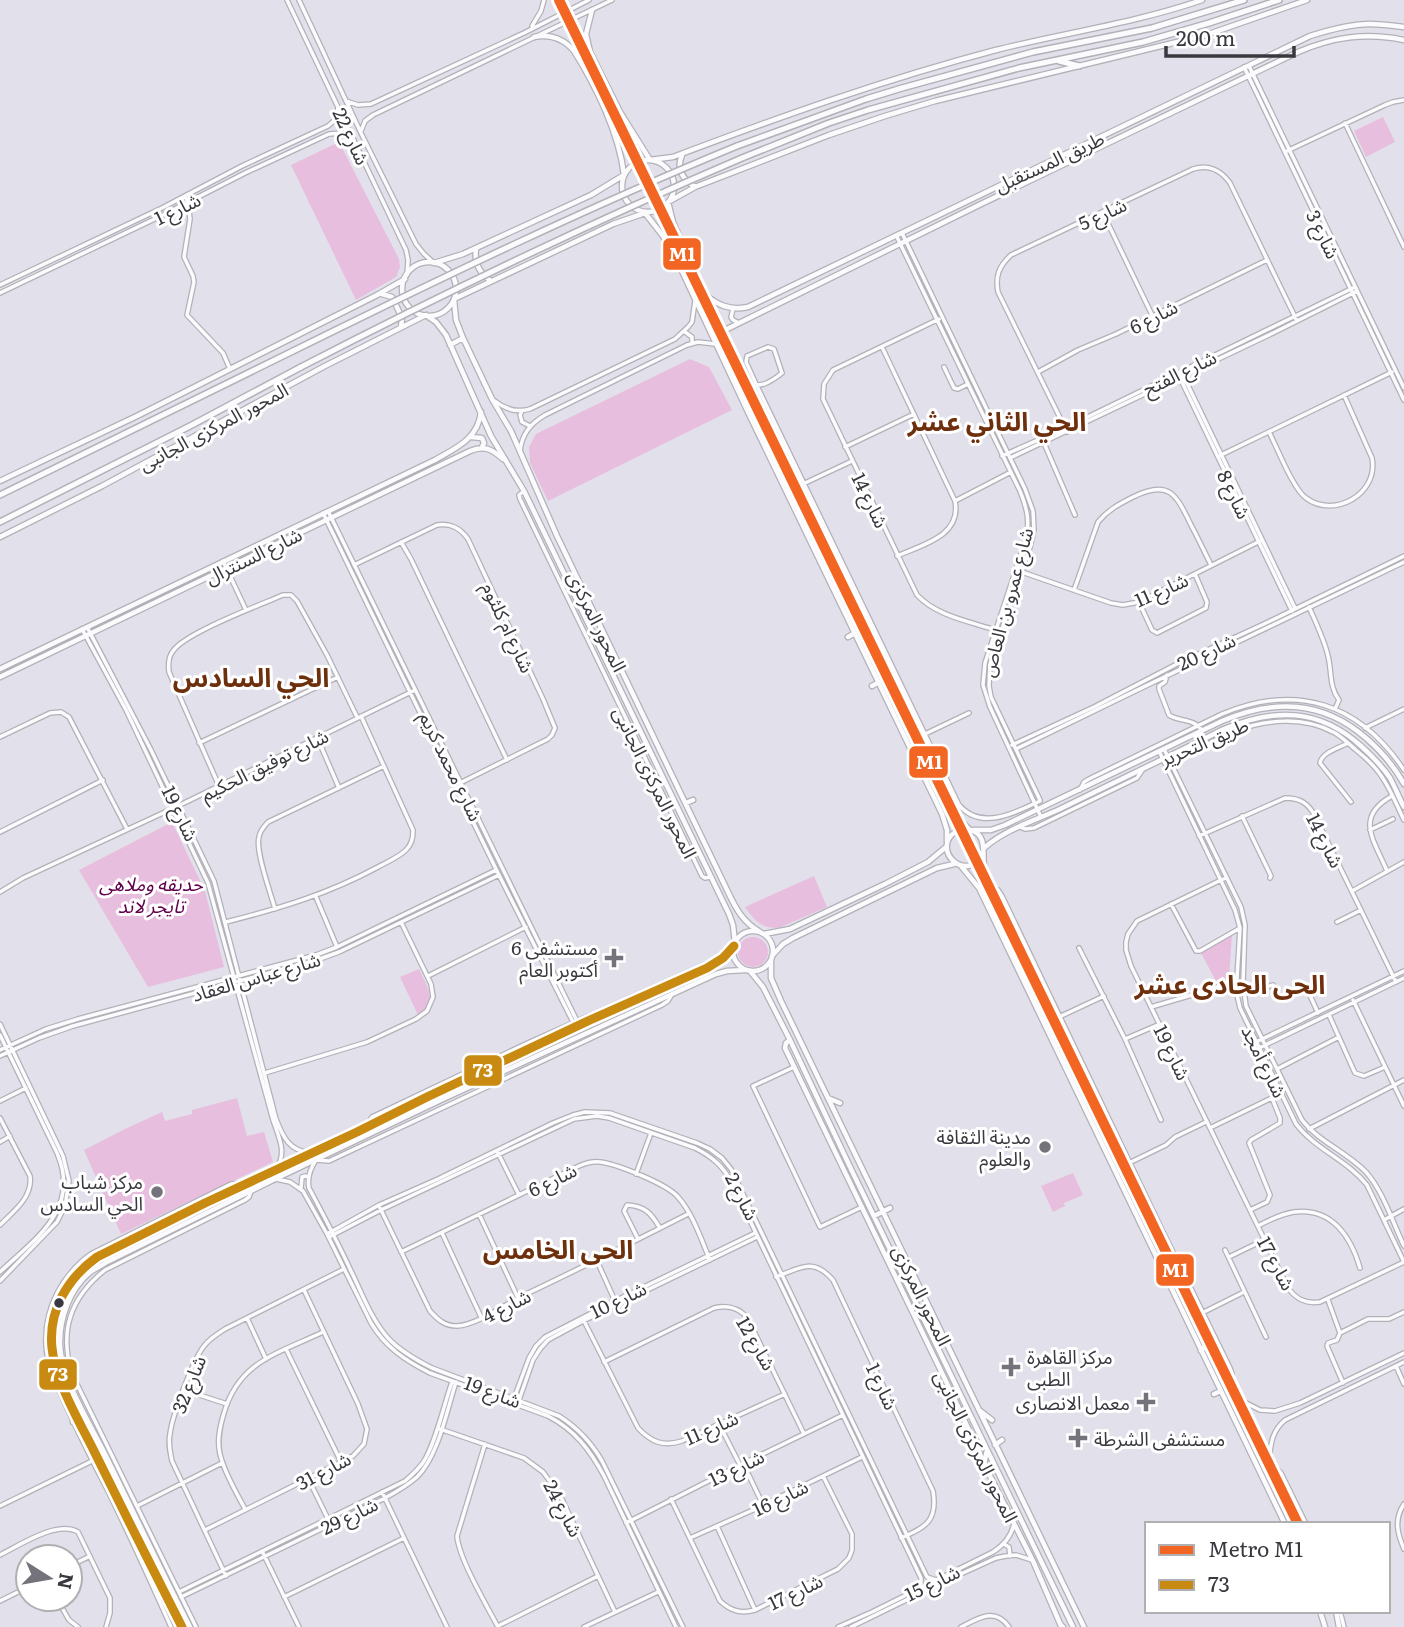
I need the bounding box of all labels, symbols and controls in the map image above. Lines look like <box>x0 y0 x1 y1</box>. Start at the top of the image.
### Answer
scale bar <box>1166 14 1294 58</box>
text: 200 m <box>1176 21 1236 52</box>
street label: شارع 22 <box>326 103 377 170</box>
street label: طريق المستقبل <box>990 123 1109 199</box>
street label: شارع 1 <box>149 185 205 232</box>
street label: شارع 5 <box>1073 190 1131 237</box>
street label: شارع 3 <box>1299 205 1348 264</box>
line badge: M1 <box>662 237 702 271</box>
text: M1 <box>669 239 695 267</box>
street label: شارع 6 <box>1124 292 1183 341</box>
street label: شارع الفتح <box>1137 342 1222 404</box>
street label: المحور المركزى الجانبى <box>133 375 293 477</box>
district label: الحي الثاني عشر <box>907 400 1086 443</box>
street label: شارع 8 <box>1210 465 1259 524</box>
street label: شارع 14 <box>845 468 896 533</box>
street label: شارع السنترال <box>200 519 307 591</box>
street label: شارع عمرو بن العاص <box>973 524 1040 680</box>
street label: شارع 11 <box>1130 565 1193 614</box>
street label: المحور المركزى <box>561 566 635 676</box>
street label: شارع ام كلثوم <box>474 577 542 678</box>
street label: شارع 20 <box>1172 625 1240 678</box>
district label: الحي السادس <box>173 656 329 699</box>
street label: المحور المركزى الجانبى <box>607 701 705 863</box>
street label: شارع محمد كريم <box>412 706 491 826</box>
street label: طريق التحرير <box>1155 710 1253 773</box>
street label: شارع توفيق الحكيم <box>195 721 334 809</box>
line badge: M1 <box>908 745 949 779</box>
text: M1 <box>916 747 942 775</box>
street label: شارع 19 <box>155 781 206 846</box>
street label: شارع 14 <box>1299 808 1352 873</box>
park label: حديقه وملاهى تايجر لاند <box>99 869 204 919</box>
place label: مستشفى 6 أكتوبر العام <box>511 933 598 985</box>
street label: شارع عباس العقاد <box>188 944 324 1009</box>
marker: مستشفى 6 أكتوبر العام <box>604 948 624 968</box>
district label: الحى الحادى عشر <box>1134 963 1325 1002</box>
street label: شارع 19 <box>1147 1020 1198 1085</box>
street label: شارع أمجد <box>1235 1020 1295 1102</box>
line badge: 73 <box>463 1054 503 1087</box>
text: 73 <box>473 1055 493 1083</box>
place label: مدينة الثقافة والعلوم <box>936 1122 1031 1174</box>
marker: مدينة الثقافة والعلوم <box>1037 1139 1053 1155</box>
street label: شارع 6 <box>523 1155 582 1204</box>
place label: مركز شباب الحي السادس <box>40 1167 143 1219</box>
street label: شارع 2 <box>718 1167 767 1225</box>
marker: مركز شباب الحي السادس <box>149 1184 165 1200</box>
district label: الحى الخامس <box>483 1228 633 1267</box>
street label: شارع 17 <box>1250 1231 1303 1295</box>
street label: المحور المركزى <box>886 1240 960 1350</box>
line badge: M1 <box>1155 1253 1195 1287</box>
text: M1 <box>1162 1255 1188 1283</box>
street label: شارع 10 <box>585 1273 651 1326</box>
street label: شارع 4 <box>477 1281 536 1330</box>
unlabelled marker <box>52 1296 66 1310</box>
street label: شارع 12 <box>729 1311 784 1376</box>
place label: مركز القاهرة الطبى <box>1027 1342 1113 1392</box>
street label: شارع 32 <box>164 1351 213 1418</box>
marker: مركز القاهرة الطبى <box>1001 1357 1021 1377</box>
line badge: 73 <box>38 1358 78 1391</box>
street label: شارع 1 <box>859 1358 906 1414</box>
text: 73 <box>48 1359 68 1387</box>
street label: المحور المركزى الجانبى <box>928 1365 1026 1527</box>
street label: شارع 19 <box>460 1368 525 1415</box>
place label: معمل الانصارى <box>1016 1388 1130 1416</box>
marker: معمل الانصارى <box>1136 1392 1156 1412</box>
street label: شارع 11 <box>680 1403 743 1452</box>
place label: مستشفى الشرطة <box>1094 1424 1225 1452</box>
marker: مستشفى الشرطة <box>1068 1428 1088 1448</box>
street label: شارع 13 <box>703 1442 769 1493</box>
street label: شارع 31 <box>290 1444 356 1497</box>
street label: شارع 16 <box>747 1472 813 1523</box>
street label: شارع 24 <box>536 1475 591 1542</box>
street label: شارع 29 <box>316 1489 383 1542</box>
legend <box>1145 1522 1390 1613</box>
text: Metro M1 <box>1208 1532 1304 1563</box>
north arrow <box>14 1543 84 1613</box>
street label: شارع 15 <box>900 1557 965 1608</box>
street label: شارع 17 <box>763 1566 827 1617</box>
text: 73 <box>1208 1567 1230 1598</box>
text: N <box>51 1571 82 1592</box>

